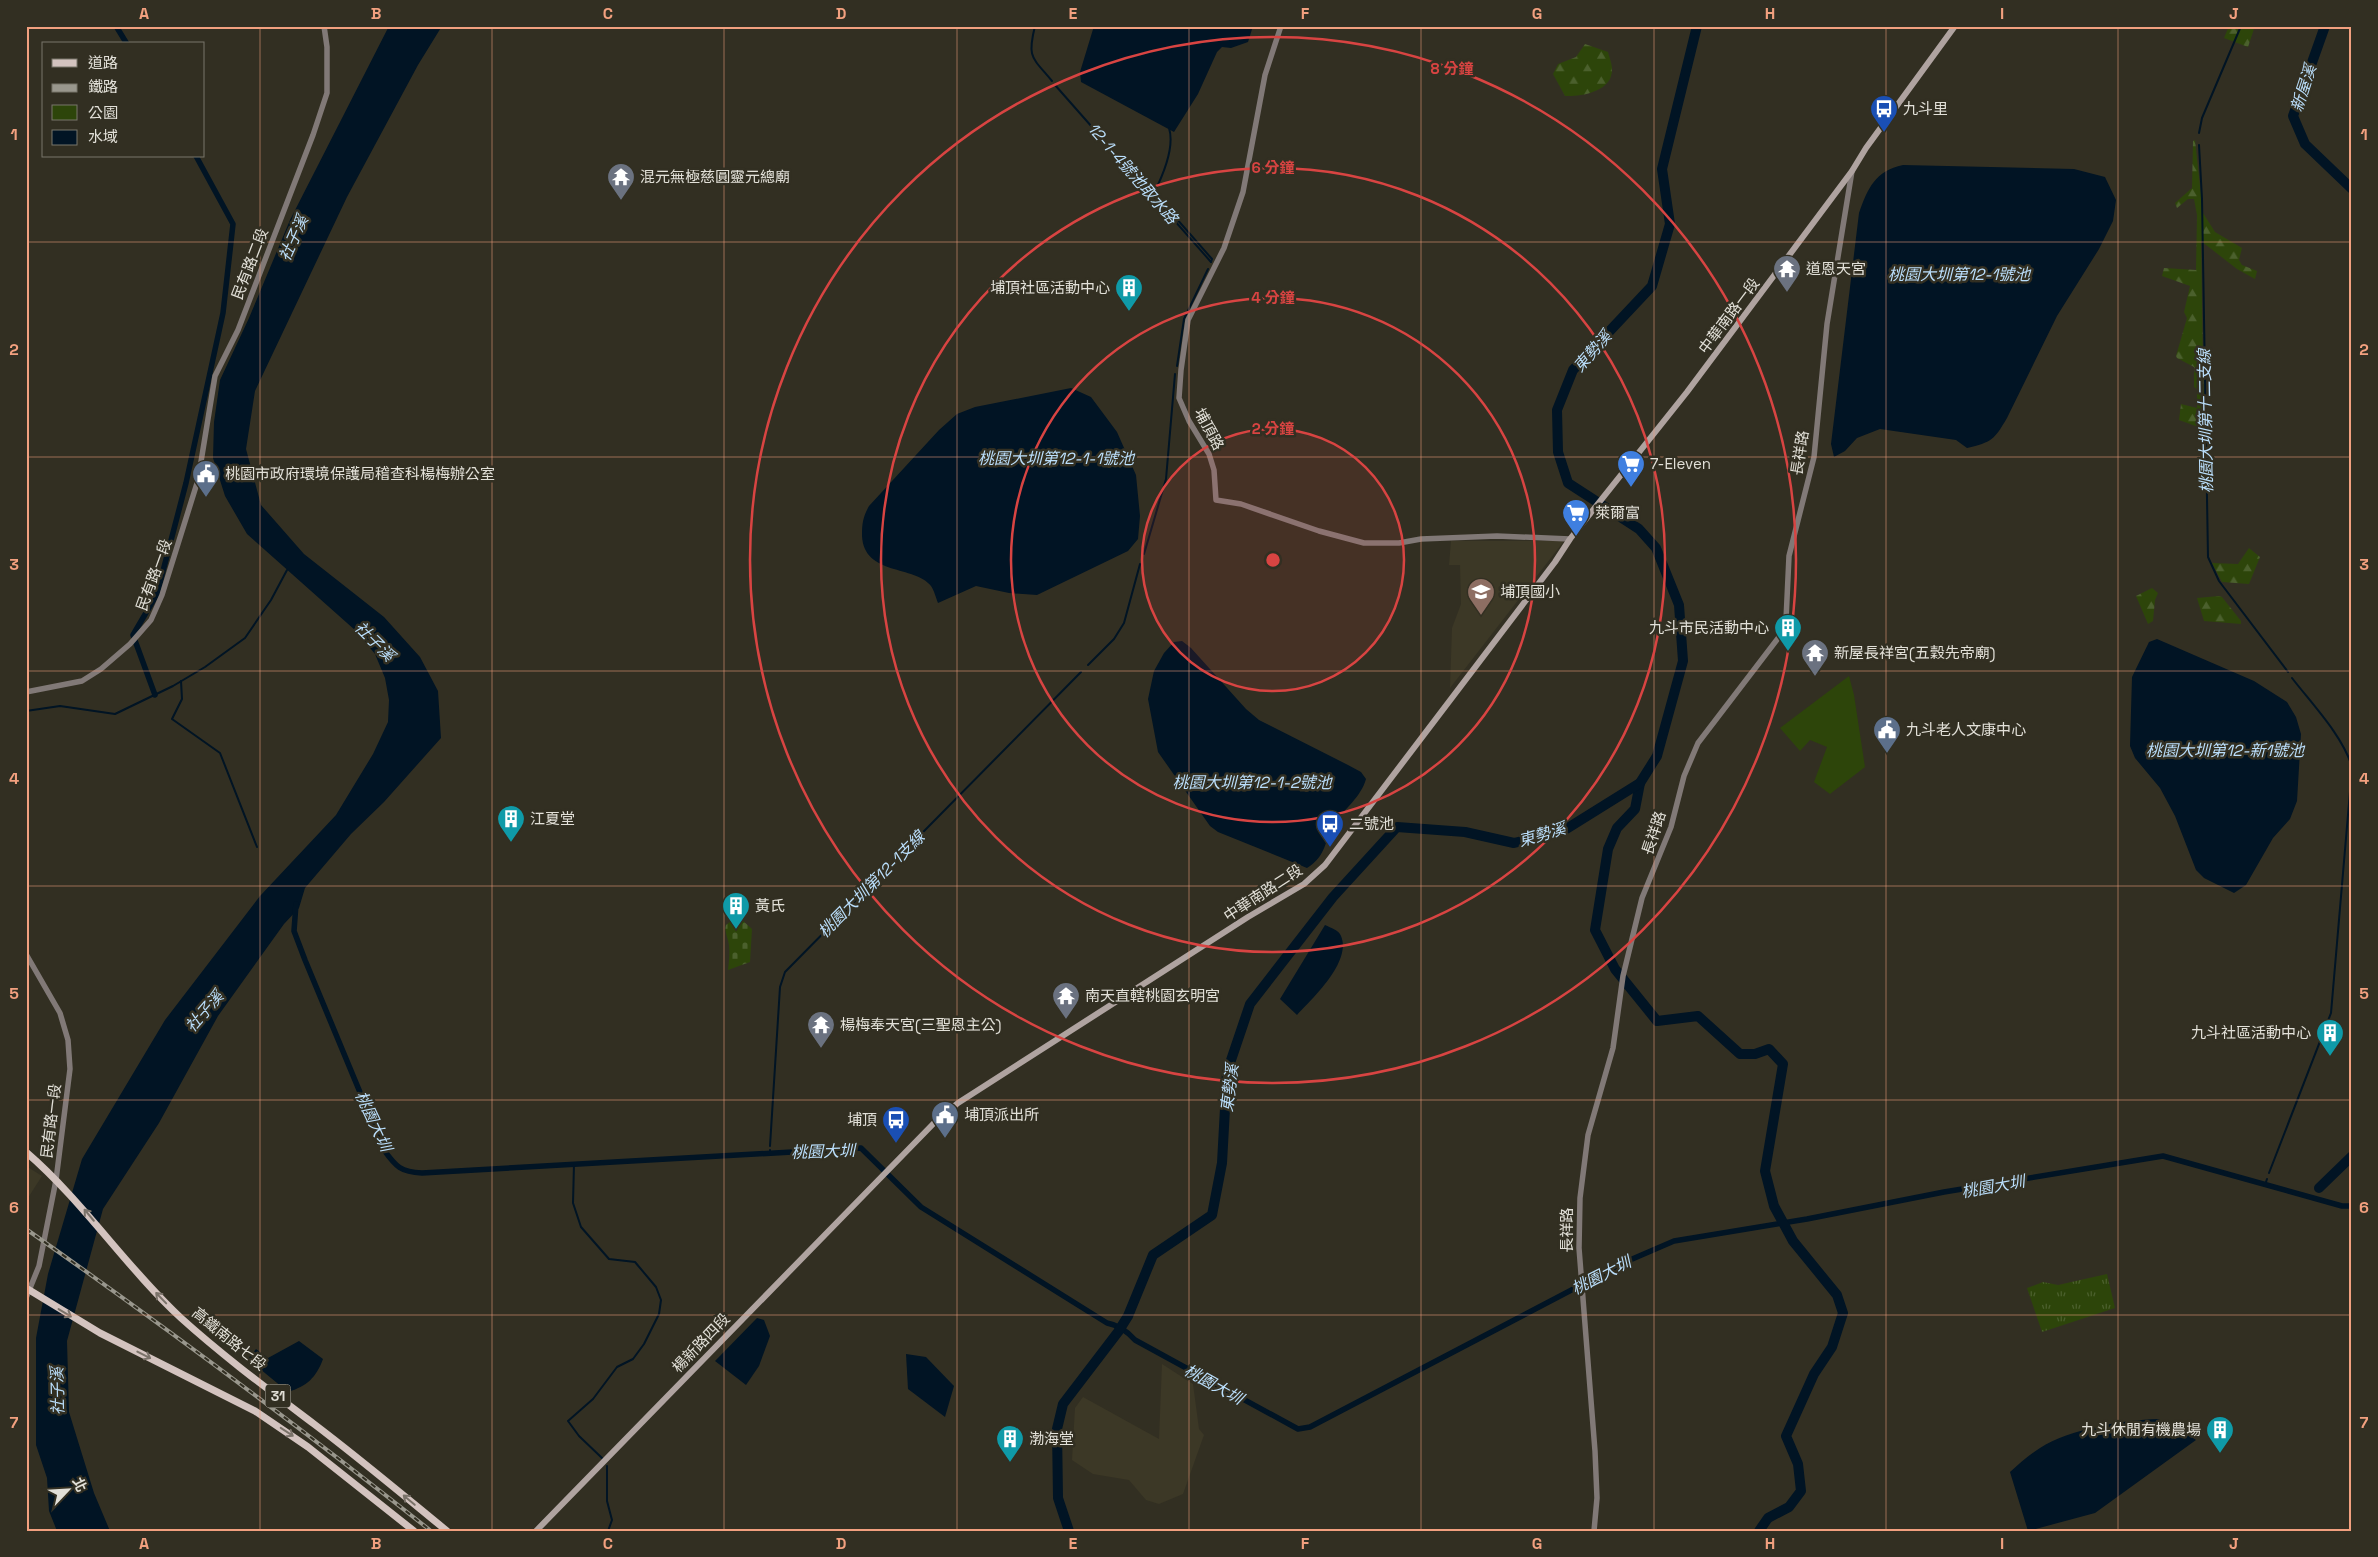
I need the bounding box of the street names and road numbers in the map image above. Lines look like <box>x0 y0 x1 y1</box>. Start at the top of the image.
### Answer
street label: 民有路二段 <box>227 225 272 302</box>
street label: 中華南路一段 <box>1694 274 1763 357</box>
street label: 埔頂路 <box>1190 404 1228 453</box>
street label: 長祥路 <box>1787 429 1812 477</box>
street label: 民有路一段 <box>132 536 175 613</box>
street label: 長祥路 <box>1638 809 1670 857</box>
street label: 中華南路二段 <box>1220 860 1306 925</box>
street label: 民有路一段 <box>37 1083 65 1159</box>
street label: 長祥路 <box>1557 1207 1576 1253</box>
street label: 高鐵南路七段 <box>188 1303 270 1374</box>
street label: 楊新路四段 <box>668 1309 734 1376</box>
road number: 31 <box>266 1384 290 1408</box>

